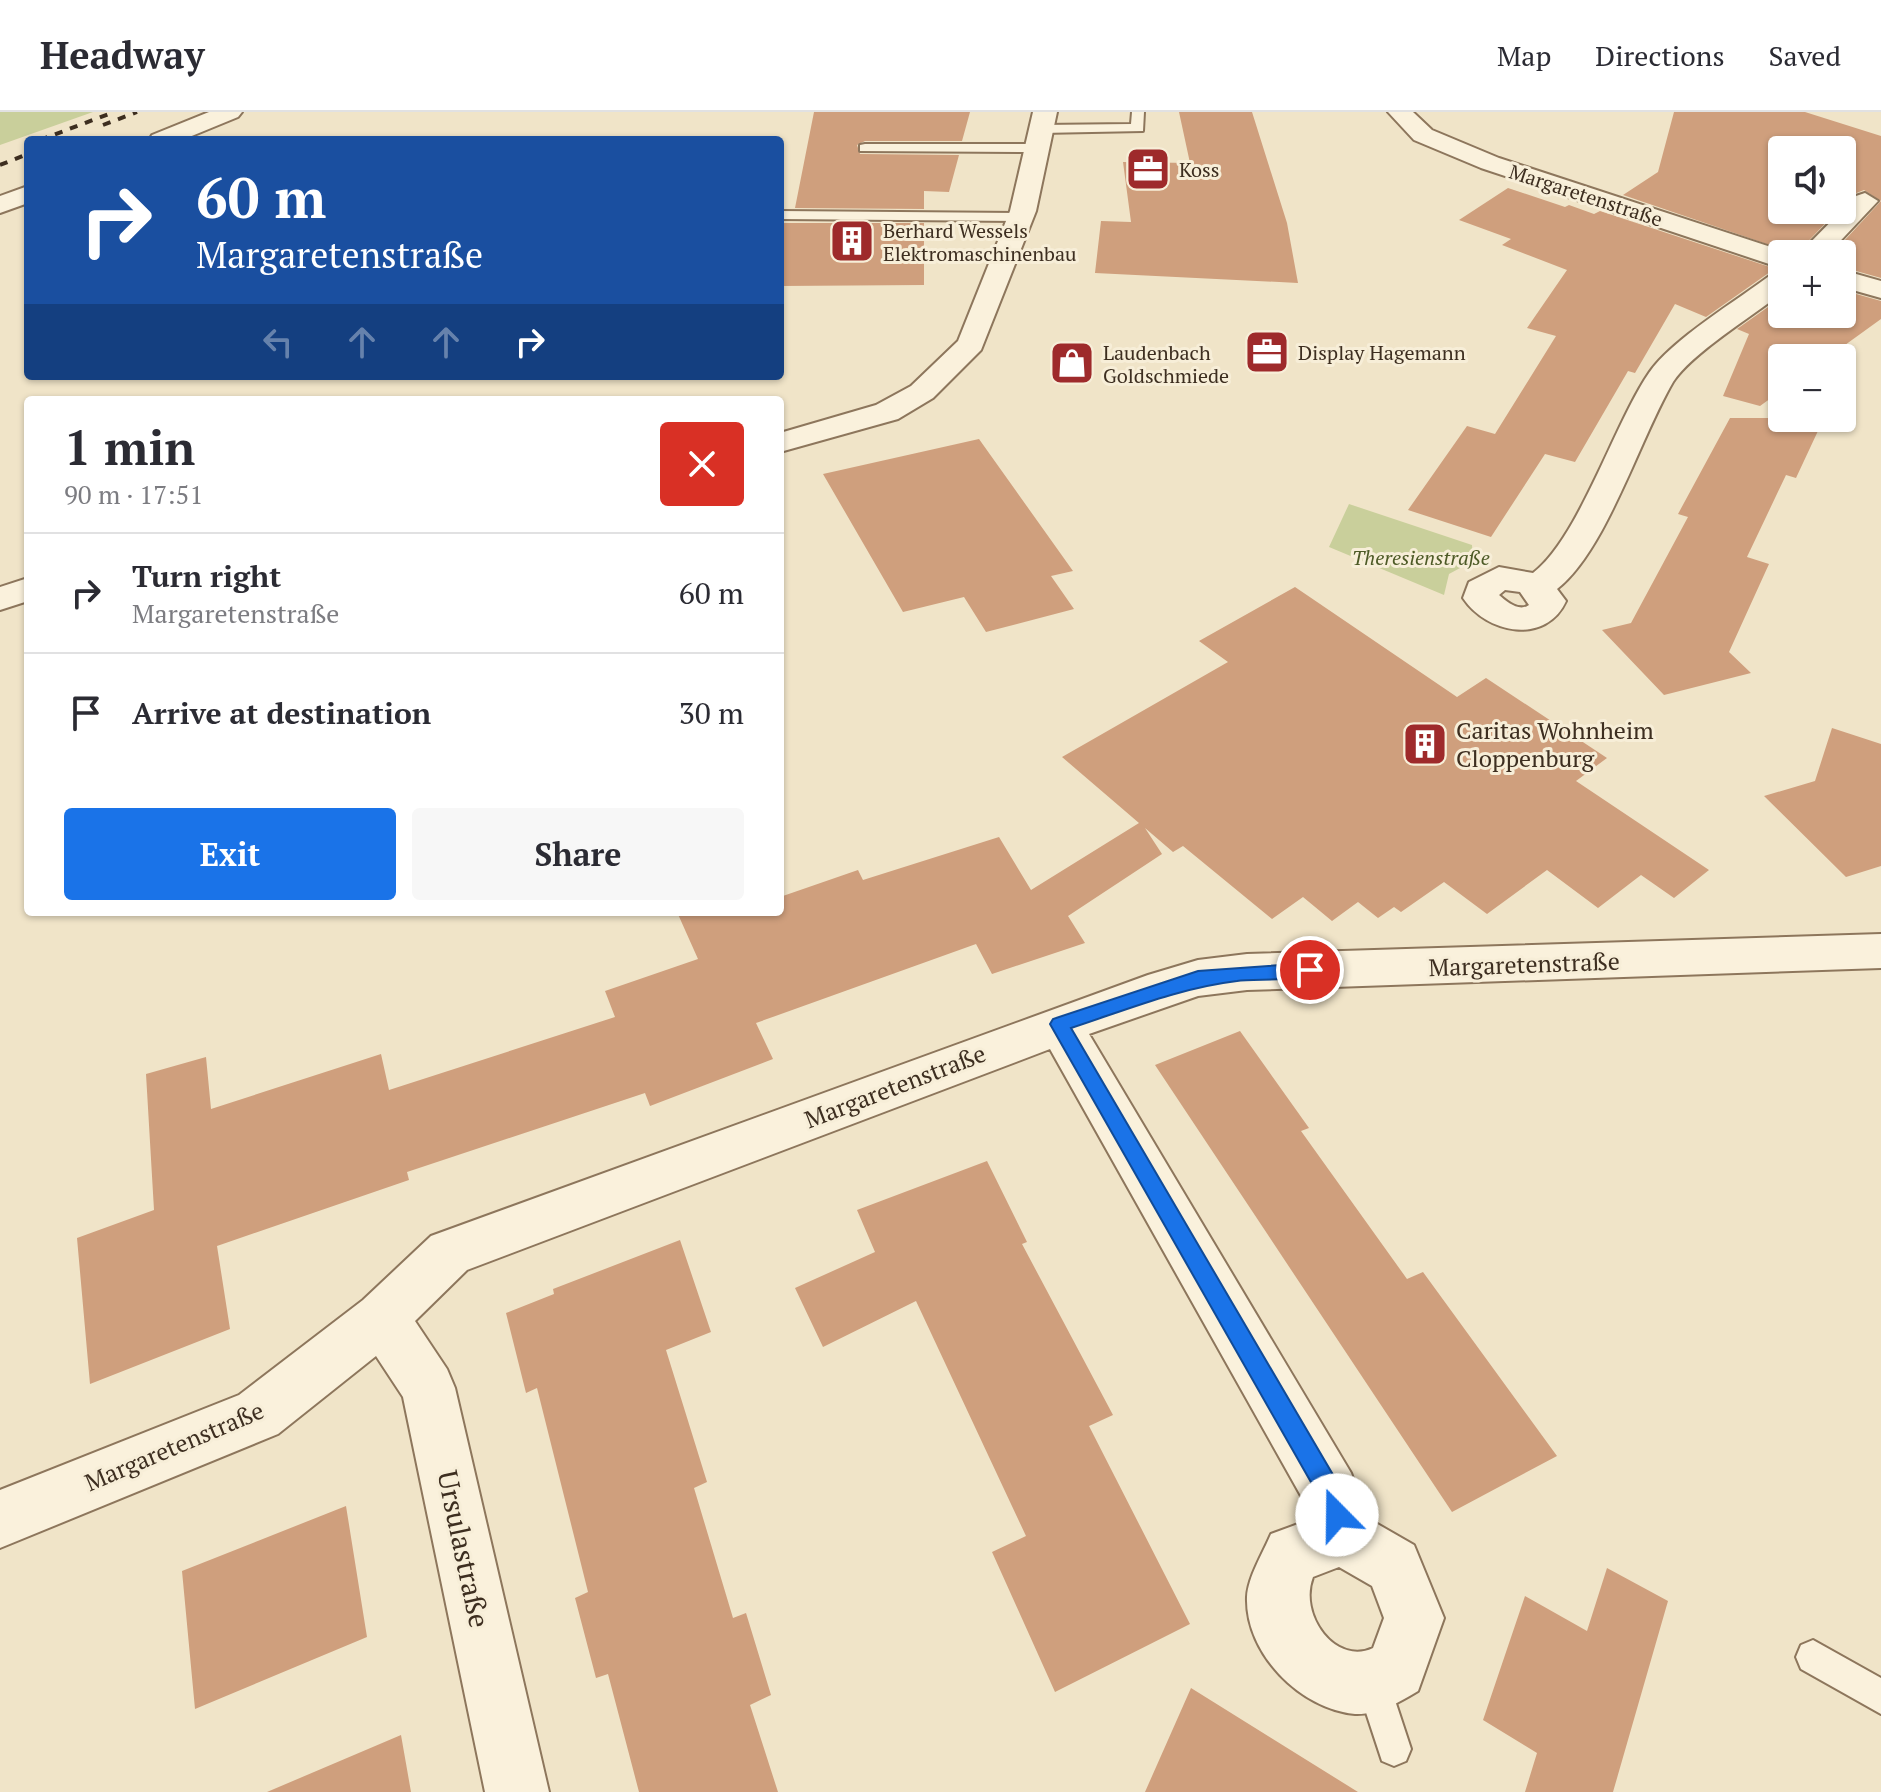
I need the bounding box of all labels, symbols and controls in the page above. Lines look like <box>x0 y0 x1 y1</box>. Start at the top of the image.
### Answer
text: Headway <box>40 30 205 80</box>
text: Map <box>1497 37 1551 74</box>
text: Directions <box>1595 37 1725 74</box>
text: Saved <box>1769 37 1841 74</box>
map controls <box>1768 136 1856 432</box>
button: sound <box>1768 136 1856 224</box>
office icon: Koss <box>1124 145 1172 193</box>
place label: Koss <box>1179 156 1219 183</box>
street label: Margaretenstraße <box>1506 158 1666 232</box>
text: 60 m <box>196 160 326 234</box>
icon: right <box>64 168 168 272</box>
building icon: Berhard Wessels Elektromaschinenbau <box>828 217 876 265</box>
place label: Berhard Wessels Elektromaschinenbau <box>883 217 1077 267</box>
text: Margaretenstraße <box>196 231 483 278</box>
button: + <box>1768 240 1856 328</box>
icon: left <box>256 320 300 364</box>
icon: ahead <box>340 320 384 364</box>
icon: ahead <box>424 320 468 364</box>
icon: right <box>508 320 552 364</box>
office icon: Display Hagemann <box>1243 328 1291 376</box>
shop icon: Laudenbach Goldschmiede <box>1048 339 1096 387</box>
place label: Laudenbach Goldschmiede <box>1103 339 1229 389</box>
place label: Display Hagemann <box>1298 339 1466 366</box>
button: − <box>1768 344 1856 432</box>
text: 1 min <box>64 415 195 479</box>
button: close <box>660 422 744 506</box>
text: 90 m · 17:51 <box>64 477 203 511</box>
park label: Theresienstraße <box>1352 544 1490 571</box>
text: Turn right <box>132 556 281 596</box>
icon: right <box>64 571 108 615</box>
text: 60 m <box>679 573 744 613</box>
text: Margaretenstraße <box>132 596 339 630</box>
icon: arrive <box>64 691 108 735</box>
text: Arrive at destination <box>132 693 431 733</box>
text: 30 m <box>679 693 744 733</box>
place label: Caritas Wohnheim Cloppenburg <box>1456 714 1654 774</box>
building icon: Caritas Wohnheim Cloppenburg <box>1401 720 1449 768</box>
button: Exit <box>64 808 396 900</box>
button: Share <box>412 808 744 900</box>
pin <box>1276 936 1344 1004</box>
street label: Margaretenstraße <box>1428 945 1620 983</box>
icon: arrive <box>1288 948 1332 992</box>
street label: Margaretenstraße <box>800 1037 990 1135</box>
street label: Margaretenstraße <box>80 1394 268 1498</box>
street label: Ursulastraße <box>429 1467 499 1631</box>
position arrow <box>1295 1473 1379 1557</box>

